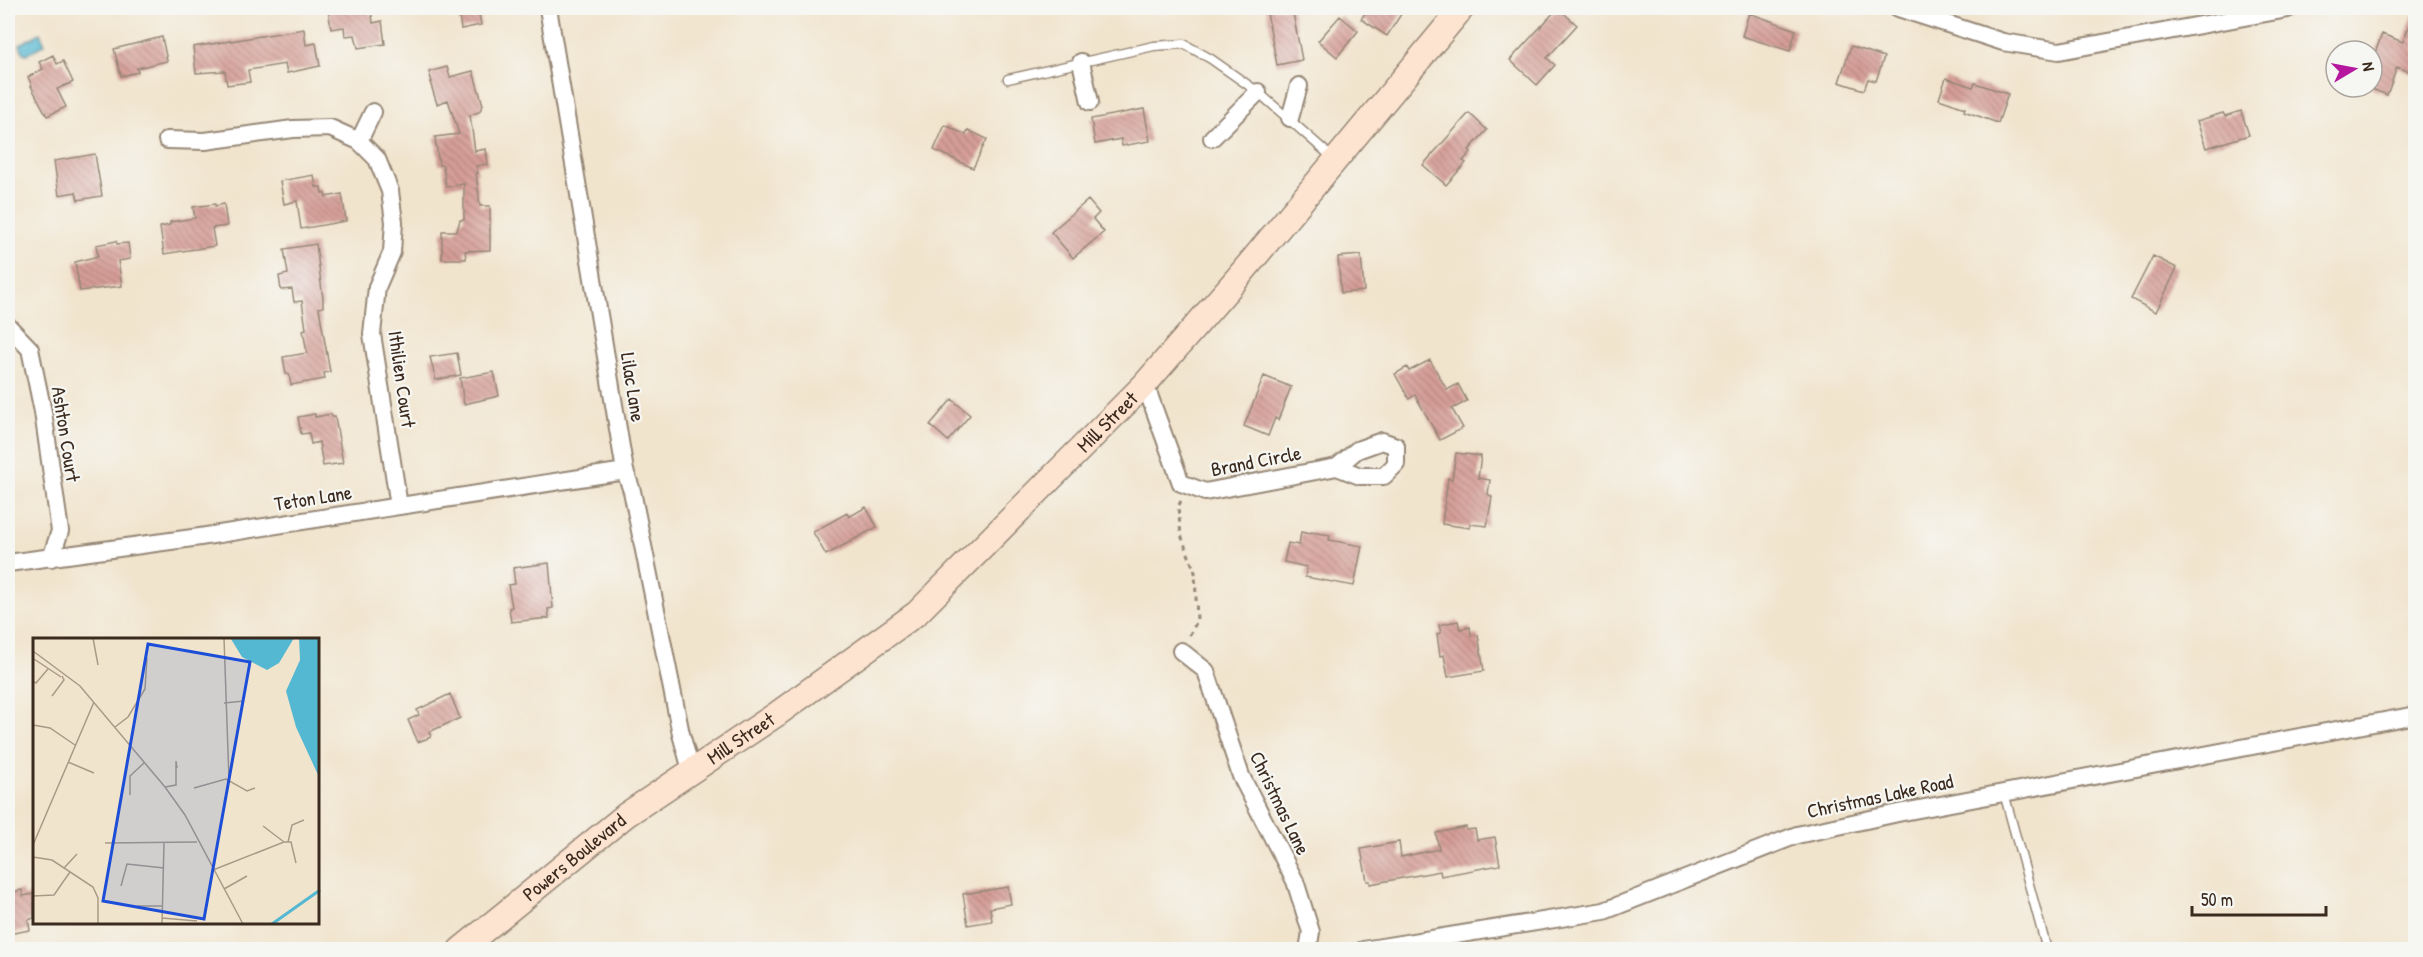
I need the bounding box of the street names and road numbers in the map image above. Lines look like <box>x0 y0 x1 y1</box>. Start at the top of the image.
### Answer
street label: Ithilien Court <box>382 329 423 430</box>
street label: Lilac Lane <box>615 350 652 423</box>
street label: Ashton Court <box>46 384 88 485</box>
street label: Mill Street <box>1071 384 1144 458</box>
street label: Brand Circle <box>1209 439 1303 482</box>
street label: Teton Lane <box>272 478 354 517</box>
street label: Mill Street <box>701 705 781 770</box>
street label: Christmas Lane <box>1244 746 1317 859</box>
street label: Christmas Lake Road <box>1804 767 1956 824</box>
street label: Powers Boulevard <box>516 807 631 907</box>

